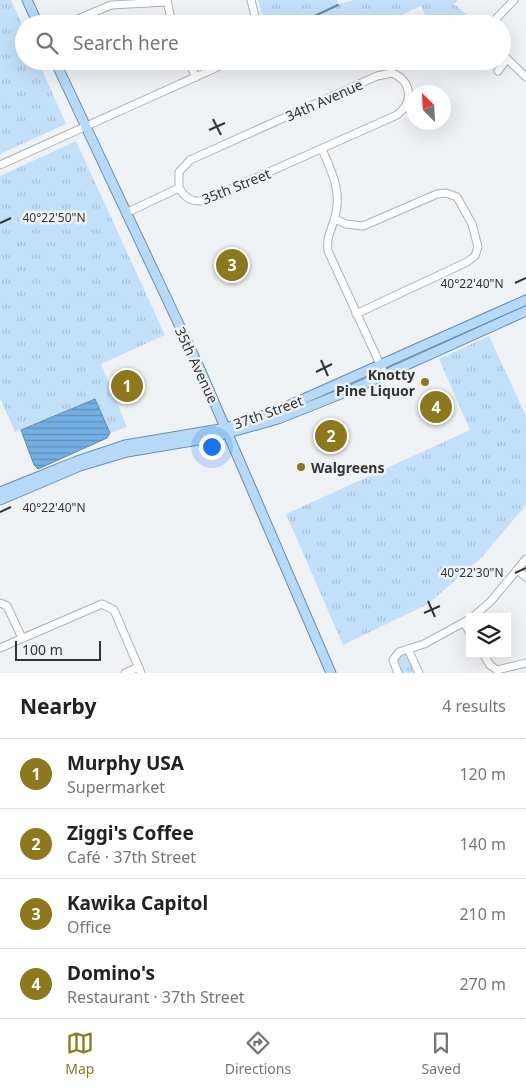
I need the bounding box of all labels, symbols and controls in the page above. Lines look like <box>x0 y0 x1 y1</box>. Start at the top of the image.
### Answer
search box <box>15 15 511 70</box>
icon: search <box>33 29 61 57</box>
text: Search here <box>73 30 179 56</box>
street label: 34th Avenue <box>282 75 366 125</box>
north arrow <box>406 85 451 130</box>
street label: 35th Street <box>199 164 273 208</box>
text: 40°22'50"N <box>22 209 86 226</box>
pin: 3 <box>216 246 248 284</box>
text: 40°22'40"N <box>440 275 504 292</box>
street label: 35th Avenue <box>171 324 223 406</box>
place label: Knotty Pine Liquor <box>336 365 416 400</box>
pin: 1 <box>111 367 143 405</box>
marker: Knotty Pine Liquor <box>419 376 431 388</box>
pin: 4 <box>420 388 452 426</box>
street label: 37th Street <box>231 391 305 433</box>
pin: 2 <box>315 417 347 455</box>
your location <box>199 434 225 460</box>
place label: Walgreens <box>311 458 385 477</box>
marker: Walgreens <box>295 461 307 473</box>
text: 40°22'40"N <box>22 499 86 516</box>
text: 40°22'30"N <box>440 564 504 581</box>
map controls <box>466 613 511 658</box>
button: layers <box>466 613 511 658</box>
scale bar <box>15 638 101 661</box>
text: 100 m <box>22 640 63 659</box>
text: Nearby <box>20 692 96 720</box>
text: 4 results <box>442 695 506 717</box>
text: Murphy USA <box>67 750 184 776</box>
text: 1 <box>31 763 41 785</box>
text: 120 m <box>459 763 506 785</box>
text: Supermarket <box>67 776 165 798</box>
text: Ziggi's Coffee <box>67 820 194 846</box>
text: 2 <box>31 833 41 855</box>
text: 140 m <box>459 833 506 855</box>
text: Café · 37th Street <box>67 846 196 868</box>
text: Kawika Capitol <box>67 890 208 916</box>
text: 3 <box>31 903 41 925</box>
text: 210 m <box>459 903 506 925</box>
text: Office <box>67 916 111 938</box>
text: Domino's <box>67 960 155 986</box>
text: 4 <box>31 973 41 995</box>
text: 270 m <box>459 973 506 995</box>
text: Restaurant · 37th Street <box>67 986 245 1008</box>
tab: Map <box>65 1029 94 1078</box>
tab: Directions <box>225 1029 291 1078</box>
tab: Saved <box>422 1029 461 1078</box>

